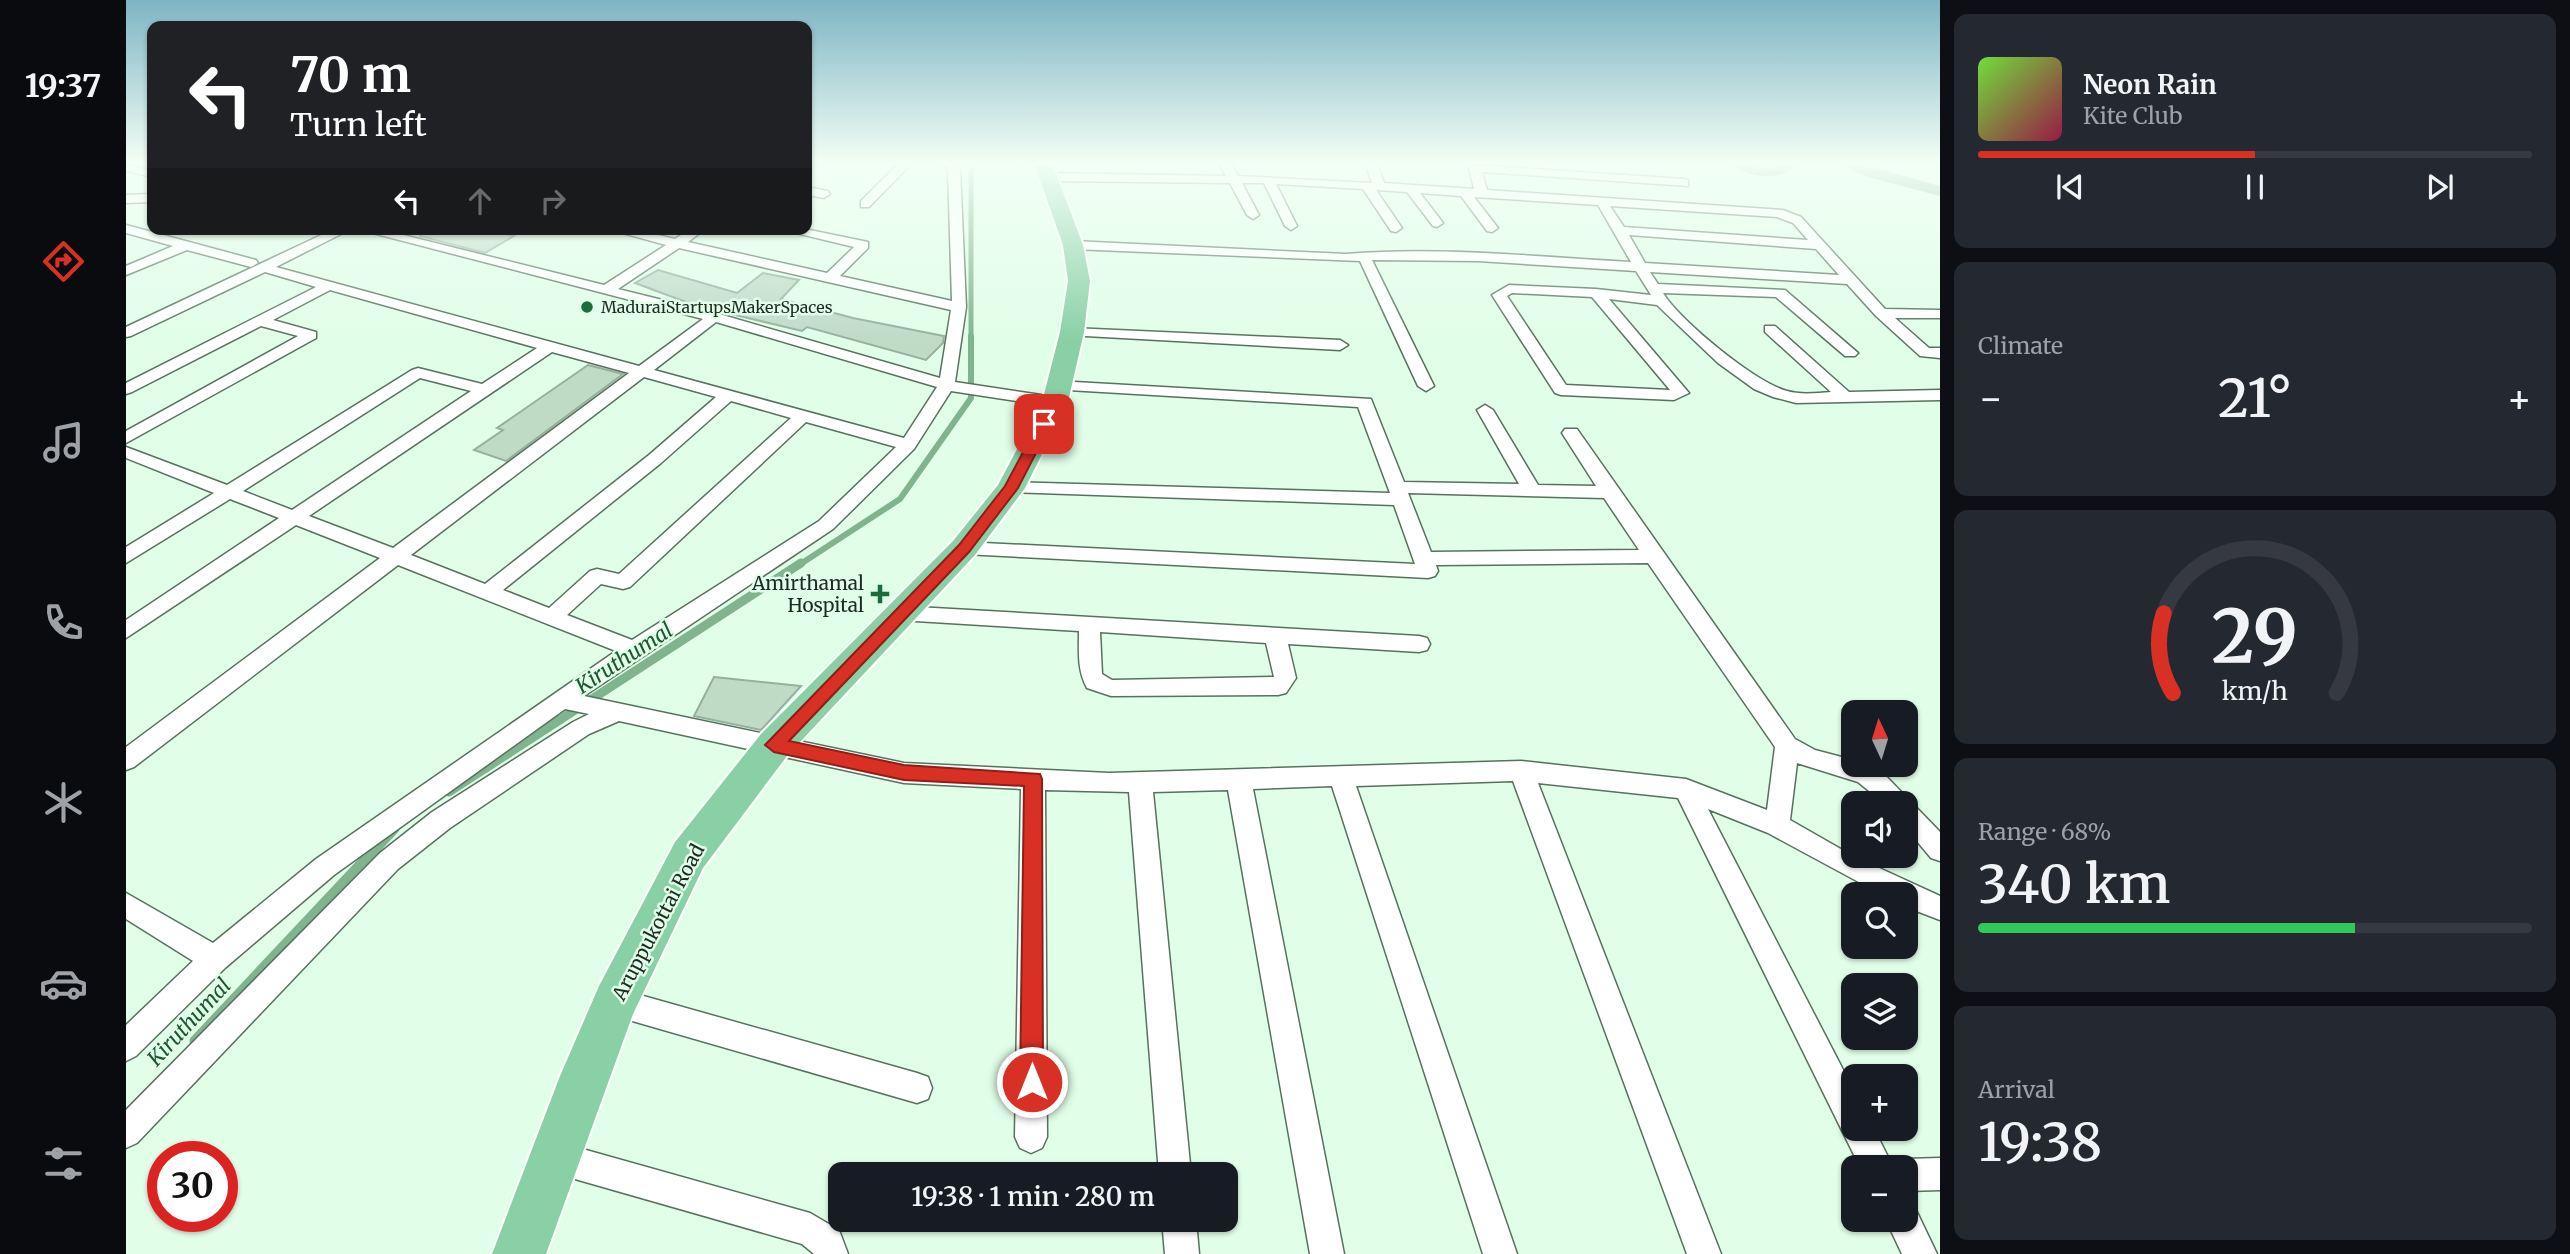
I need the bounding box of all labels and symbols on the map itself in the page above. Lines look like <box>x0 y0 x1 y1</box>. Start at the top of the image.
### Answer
place label: MaduraiStartupsMakerSpaces <box>601 297 833 317</box>
marker: MaduraiStartupsMakerSpaces <box>579 299 595 315</box>
pin <box>1014 394 1074 454</box>
place label: Amirthamal Hospital <box>751 571 864 617</box>
marker: Amirthamal Hospital <box>870 584 890 604</box>
water label: Kiruthumal <box>569 617 678 700</box>
north arrow <box>1841 700 1918 777</box>
street label: Aruppukottai Road <box>606 840 709 1005</box>
water label: Kiruthumal <box>141 972 237 1072</box>
position arrow <box>995 1045 1069 1119</box>
speed limit sign: 30 <box>147 1141 238 1232</box>

